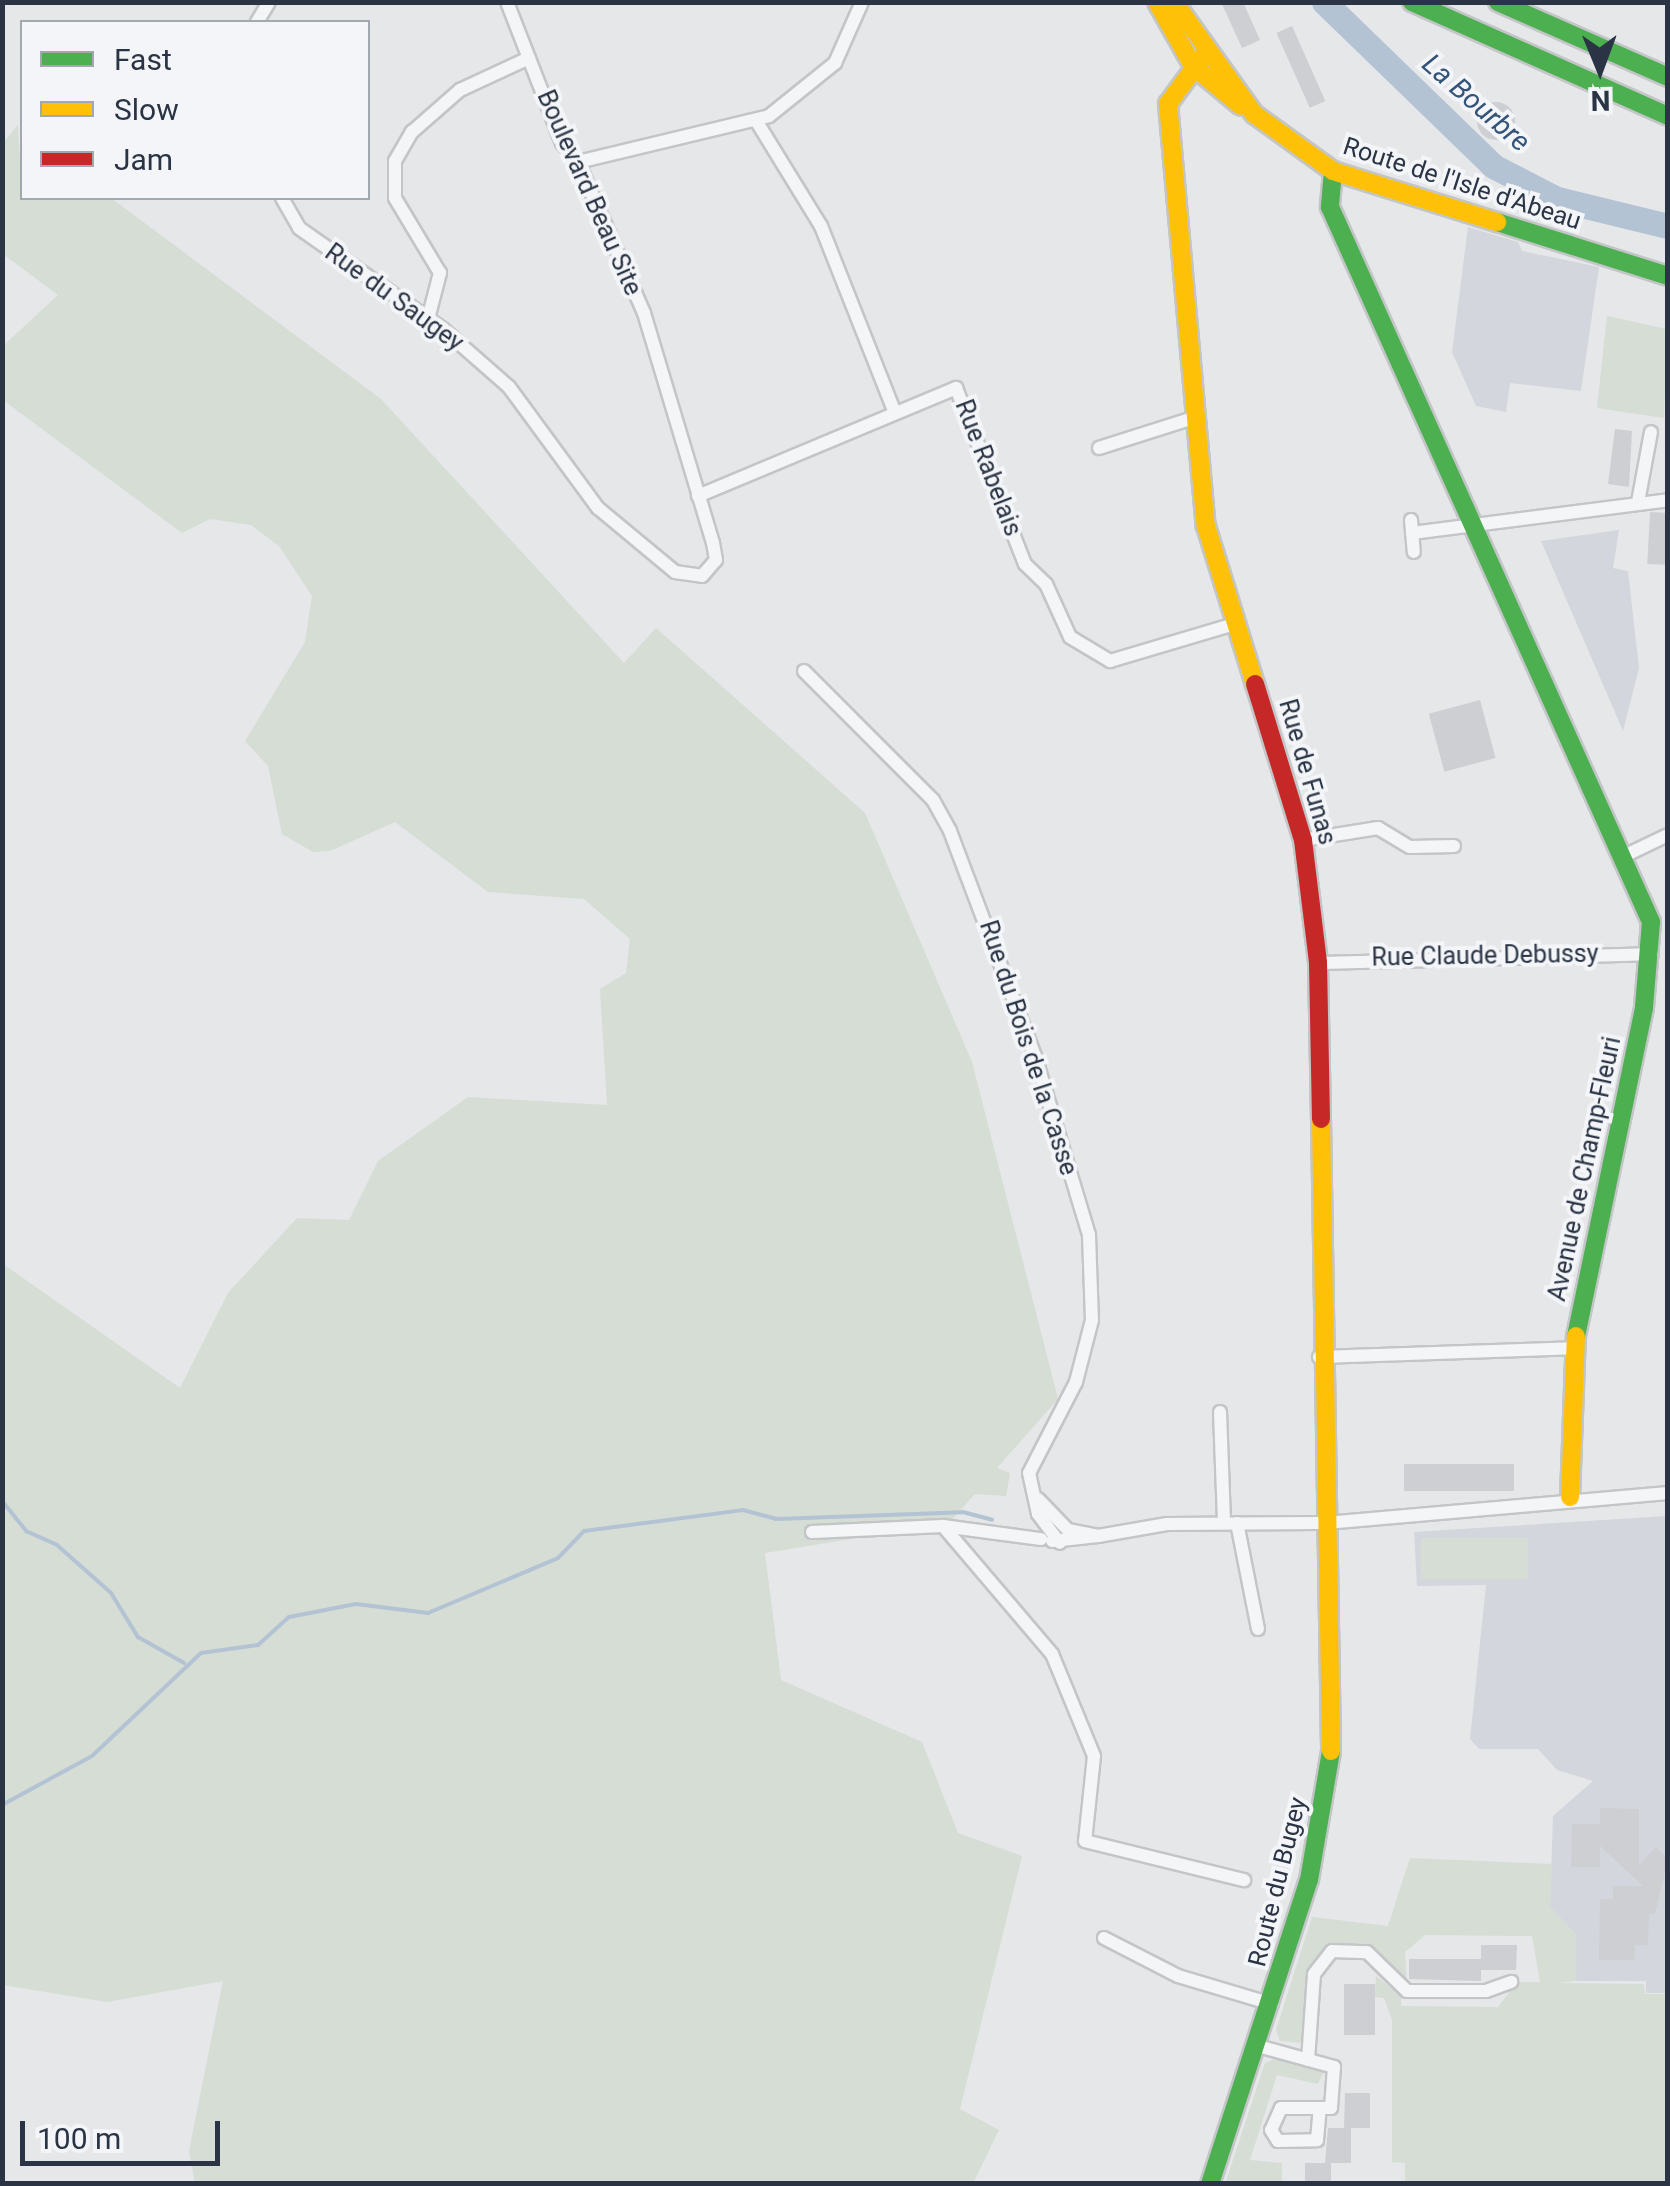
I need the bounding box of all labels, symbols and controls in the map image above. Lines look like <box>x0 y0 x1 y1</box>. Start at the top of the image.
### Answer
legend <box>20 20 370 200</box>
north arrow <box>1550 20 1650 120</box>
text: Fast <box>114 42 172 77</box>
water label: La Bourbre <box>1415 47 1537 159</box>
text: N <box>1590 84 1611 117</box>
street label: Boulevard Beau Site <box>530 86 648 300</box>
text: Slow <box>114 92 179 127</box>
street label: Route de l'Isle d'Abeau <box>1339 131 1585 237</box>
text: Jam <box>114 142 173 177</box>
street label: Rue du Saugey <box>319 238 469 358</box>
street label: Rue Rabelais <box>948 396 1028 540</box>
street label: Rue de Funas <box>1272 696 1342 848</box>
street label: Rue du Bois de la Casse <box>973 917 1083 1179</box>
street label: Rue Claude Debussy <box>1371 939 1599 973</box>
street label: Avenue de Champ-Fleuri <box>1542 1034 1628 1304</box>
street label: Route du Bugey <box>1242 1794 1314 1970</box>
scale bar <box>25 2101 225 2163</box>
text: 100 m <box>37 2121 121 2156</box>

